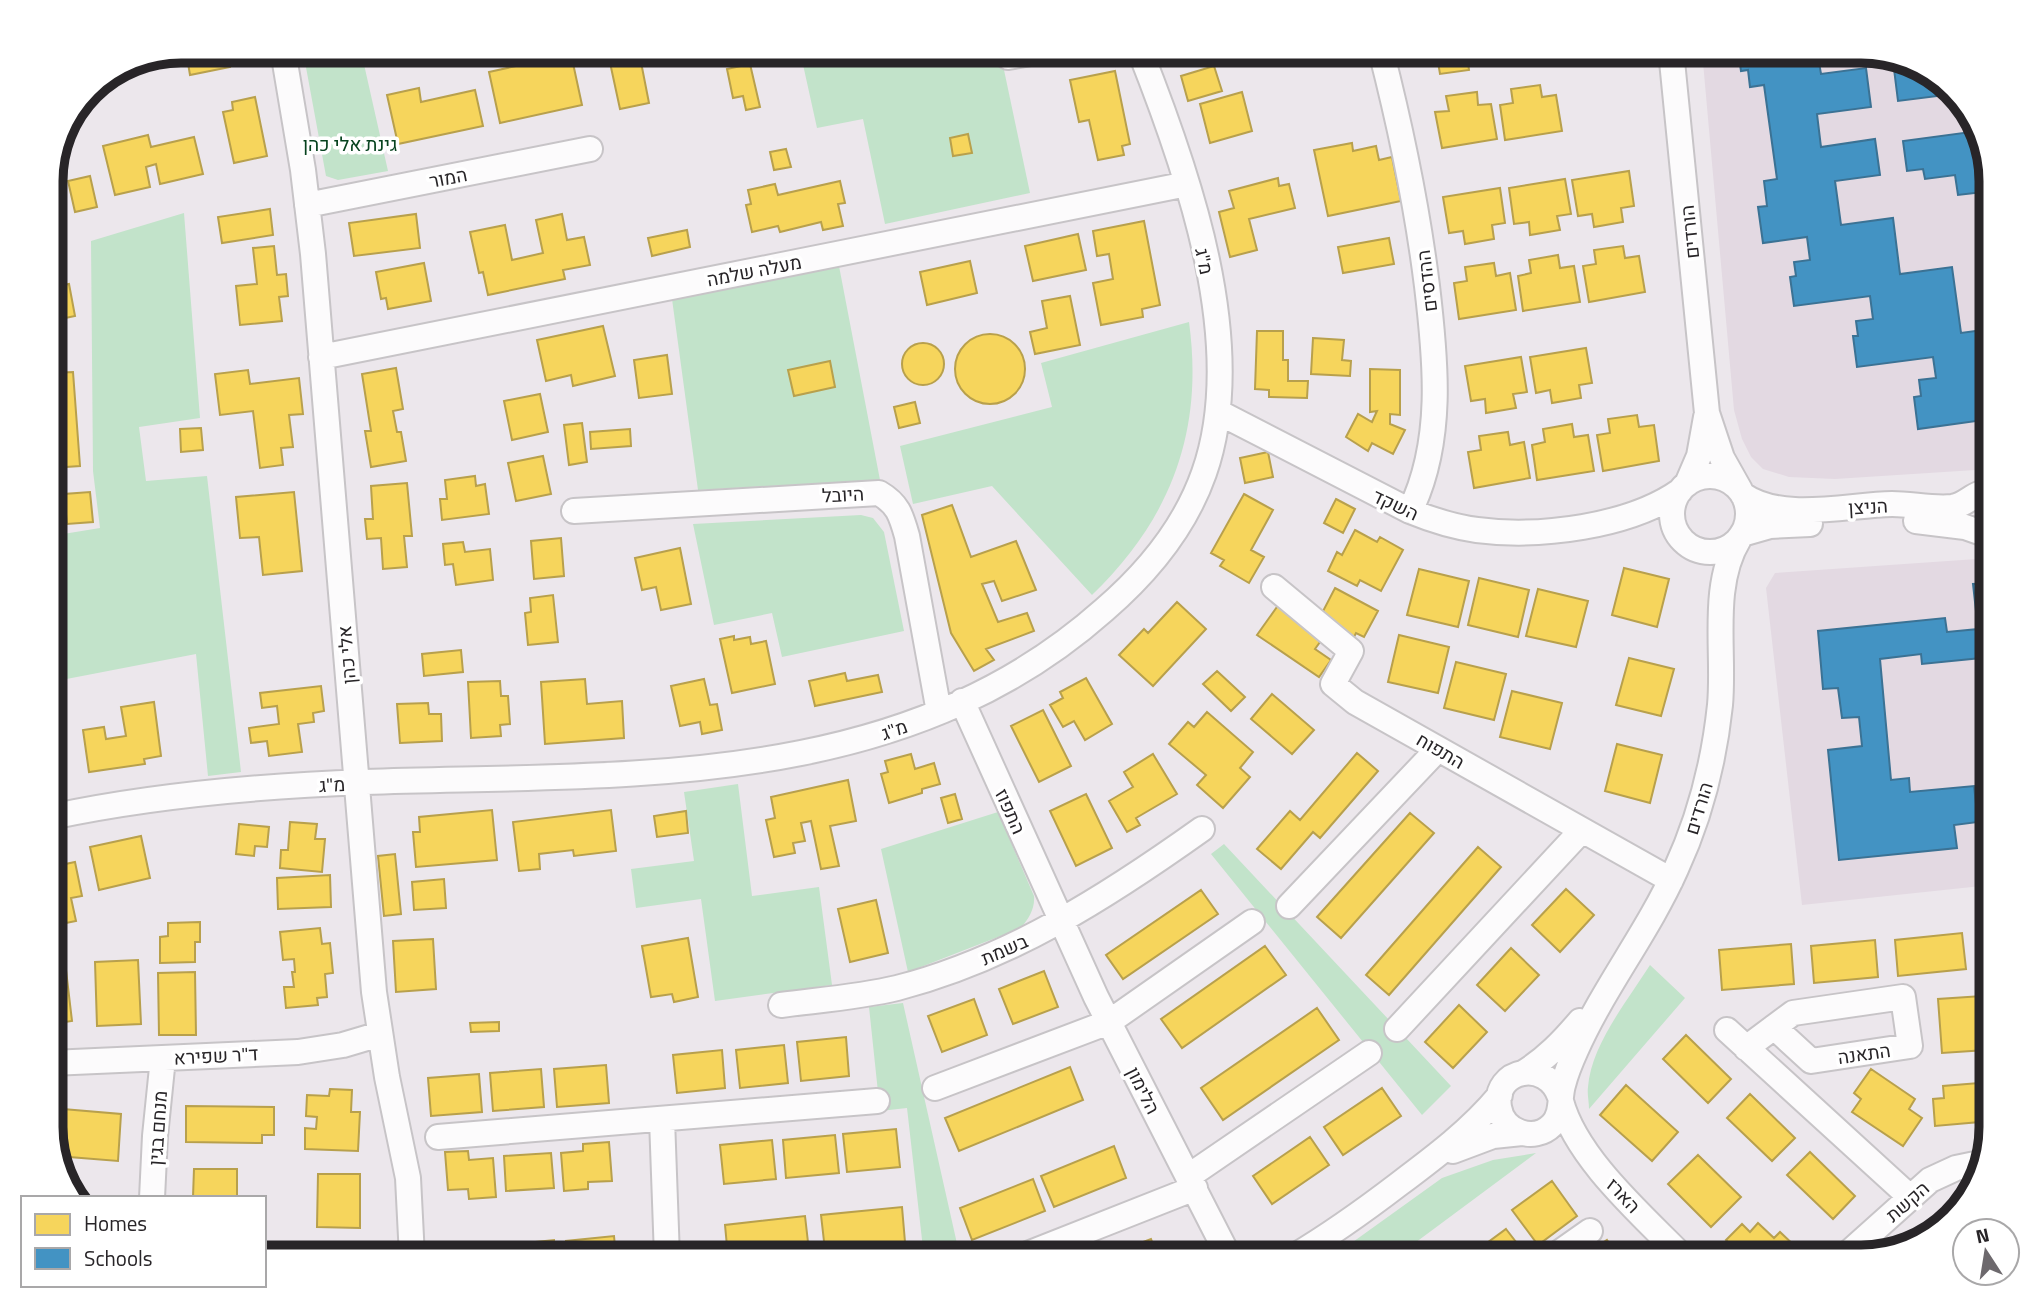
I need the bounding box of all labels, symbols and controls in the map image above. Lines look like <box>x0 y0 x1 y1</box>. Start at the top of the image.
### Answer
park label: גינת אלי כהן <box>303 129 397 158</box>
street label: המור <box>427 159 469 195</box>
street label: הורדים <box>1672 204 1706 260</box>
street label: מ"ג <box>1188 245 1222 277</box>
street label: מעלה שלמה <box>704 247 804 293</box>
street label: ההדסים <box>1408 248 1444 314</box>
street label: היובל <box>821 478 865 510</box>
street label: השקד <box>1368 481 1424 527</box>
street label: הניצן <box>1847 490 1889 522</box>
street label: אלי כהן <box>329 624 363 686</box>
street label: מ"ג <box>877 711 911 747</box>
street label: התפוח <box>1411 724 1471 776</box>
street label: מ"ג <box>318 769 346 799</box>
street label: הורדים <box>1676 778 1720 838</box>
street label: התפוז <box>988 784 1034 838</box>
street label: בשמת <box>976 926 1032 972</box>
street label: התאנה <box>1836 1035 1892 1071</box>
street label: ד"ר שפירא <box>173 1038 259 1072</box>
street label: הלימון <box>1120 1061 1168 1119</box>
street label: מנחם בגין <box>140 1089 174 1167</box>
street label: הארז <box>1600 1171 1648 1219</box>
street label: הקשת <box>1879 1174 1935 1228</box>
legend <box>21 1196 266 1287</box>
text: Homes <box>84 1207 147 1239</box>
north arrow <box>1951 1217 2021 1287</box>
text: N <box>1973 1219 1992 1250</box>
text: Schools <box>84 1242 153 1274</box>

